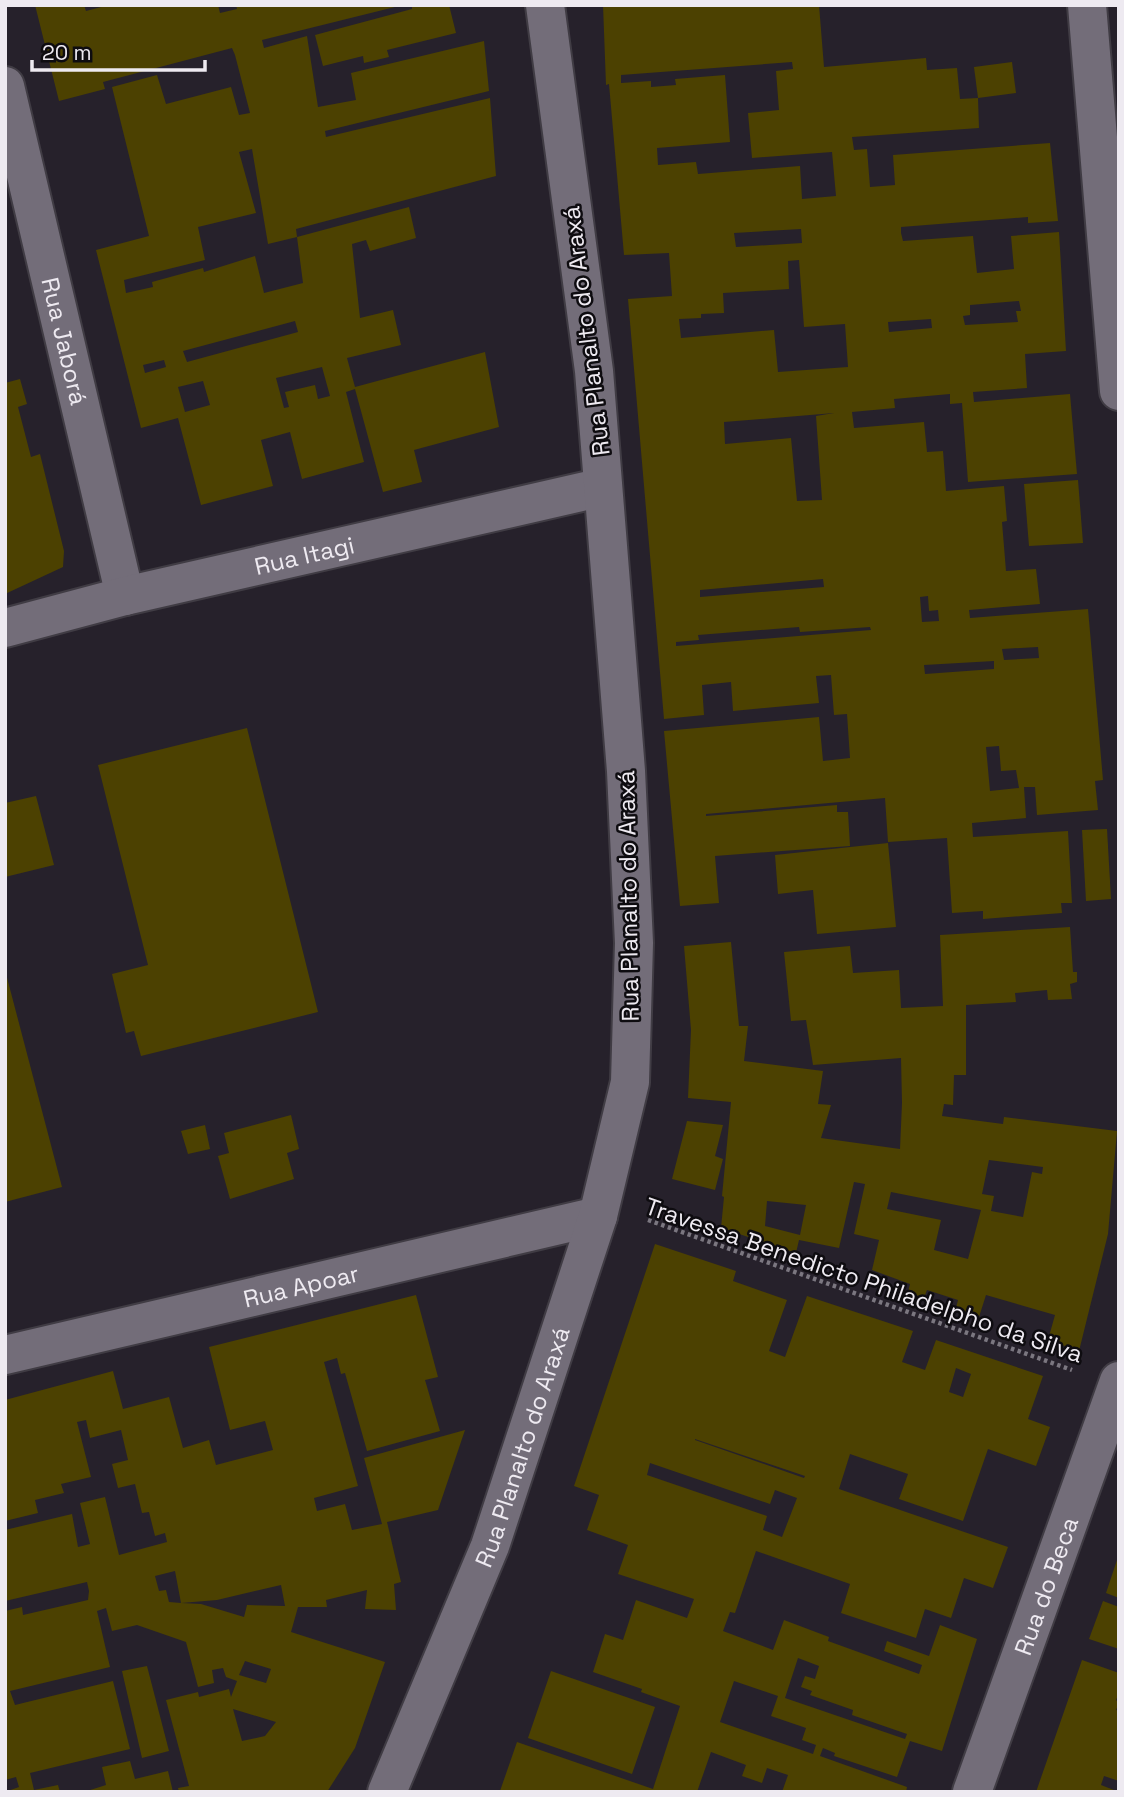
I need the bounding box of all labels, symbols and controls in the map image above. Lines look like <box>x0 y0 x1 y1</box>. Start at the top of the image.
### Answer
scale bar <box>32 28 205 72</box>
text: 20 m <box>42 39 92 66</box>
street label: Rua Planalto do Araxá <box>555 204 617 458</box>
street label: Rua Jaborá <box>35 274 95 408</box>
street label: Rua Itagi <box>251 529 357 582</box>
street label: Rua Planalto do Araxá <box>610 770 646 1022</box>
street label: Travessa Benedicto Philadelpho da Silva <box>641 1190 1087 1370</box>
street label: Rua Apoar <box>240 1257 362 1314</box>
street label: Rua Planalto do Araxá <box>467 1322 576 1572</box>
street label: Rua do Beca <box>1007 1512 1085 1659</box>

